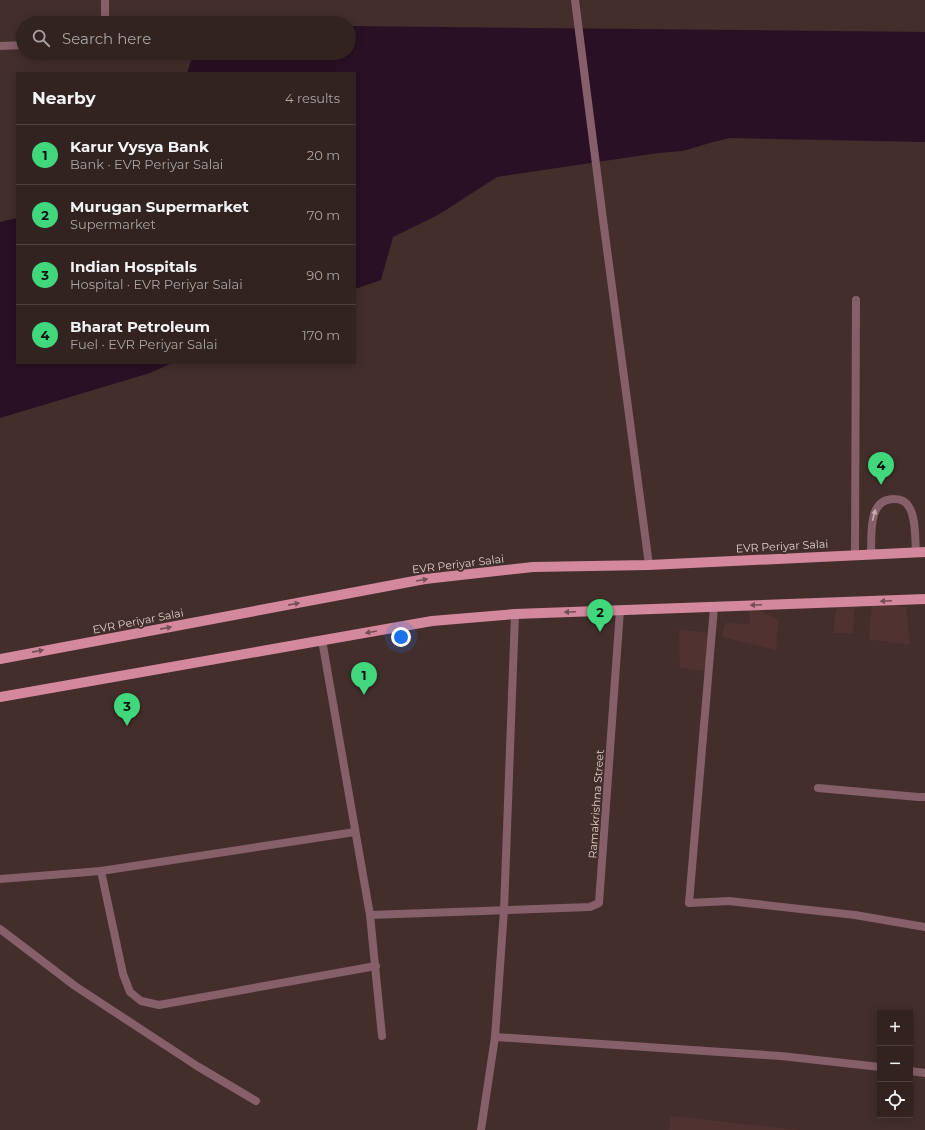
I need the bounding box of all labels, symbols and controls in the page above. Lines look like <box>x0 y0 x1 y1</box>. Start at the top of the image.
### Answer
search box <box>16 16 356 60</box>
icon: search <box>30 27 52 49</box>
text: Search here <box>62 29 151 48</box>
text: Nearby <box>32 88 96 108</box>
text: 4 results <box>285 90 340 106</box>
text: Karur Vysya Bank <box>70 137 209 156</box>
text: 1 <box>42 147 48 163</box>
text: 20 m <box>307 147 340 163</box>
text: Bank · EVR Periyar Salai <box>70 156 223 172</box>
text: Murugan Supermarket <box>70 197 249 216</box>
text: 2 <box>41 207 49 223</box>
text: 70 m <box>307 207 340 223</box>
text: Supermarket <box>70 216 156 232</box>
text: Indian Hospitals <box>70 257 197 276</box>
text: 3 <box>41 267 49 283</box>
text: 90 m <box>306 267 340 283</box>
text: Hospital · EVR Periyar Salai <box>70 276 243 292</box>
text: Bharat Petroleum <box>70 317 210 336</box>
text: 4 <box>41 327 49 343</box>
text: 170 m <box>302 327 340 343</box>
text: Fuel · EVR Periyar Salai <box>70 336 217 352</box>
pin: 4 <box>868 452 894 485</box>
one-way arrow <box>871 509 877 521</box>
street label: EVR Periyar Salai <box>735 537 829 555</box>
street label: EVR Periyar Salai <box>411 551 505 577</box>
one-way arrow <box>416 577 428 583</box>
one-way arrow <box>880 597 892 604</box>
pin: 2 <box>587 599 613 632</box>
one-way arrow <box>288 600 300 606</box>
one-way arrow <box>749 602 762 608</box>
street label: EVR Periyar Salai <box>91 605 185 637</box>
one-way arrow <box>563 609 576 615</box>
one-way arrow <box>160 624 172 630</box>
your location <box>391 627 411 647</box>
one-way arrow <box>365 629 378 635</box>
one-way arrow <box>32 648 44 654</box>
pin: 1 <box>351 662 377 695</box>
pin: 3 <box>114 693 140 726</box>
street label: Ramakrishna Street <box>585 749 607 859</box>
map controls <box>877 1010 913 1118</box>
button: + <box>877 1010 913 1046</box>
button: − <box>877 1046 913 1082</box>
button: locate <box>877 1082 913 1118</box>

